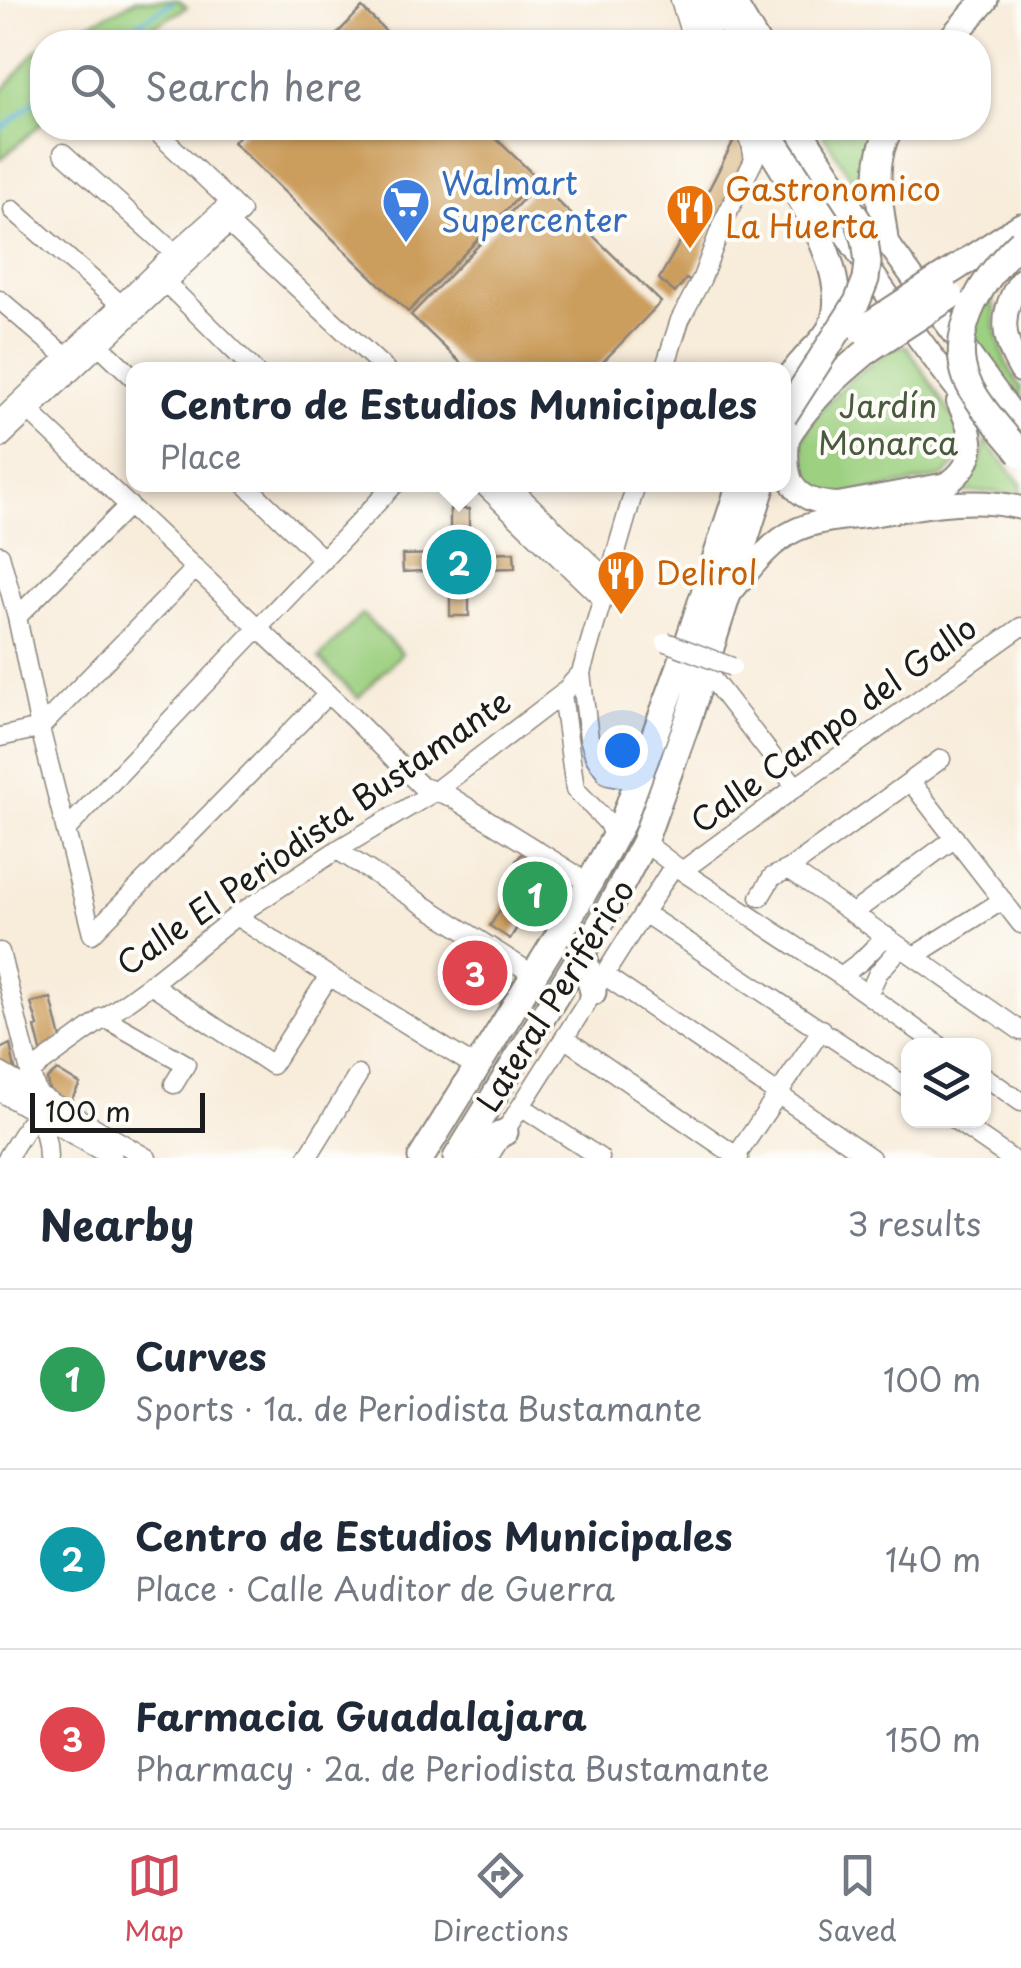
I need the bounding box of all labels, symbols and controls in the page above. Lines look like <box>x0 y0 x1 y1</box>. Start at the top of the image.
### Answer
search box <box>30 30 991 140</box>
text: Search here <box>145 57 362 114</box>
icon: search <box>65 58 120 113</box>
place label: Walmart Supercenter <box>441 158 627 243</box>
place label: Gastronomico La Huerta <box>725 164 941 249</box>
supermarket icon: Walmart Supercenter <box>380 176 432 244</box>
restaurant icon: Gastronomico La Huerta <box>664 182 716 250</box>
popup <box>126 362 791 492</box>
text: Centro de Estudios Municipales <box>160 375 757 432</box>
park label: Jardín Monarca <box>818 381 958 466</box>
text: Place <box>160 432 241 480</box>
pin: 2 <box>426 524 492 600</box>
restaurant icon: Delirol <box>595 548 647 616</box>
place label: Delirol <box>656 548 757 596</box>
street label: Calle Campo del Gallo <box>680 603 986 844</box>
street label: Calle El Periodista Bustamante <box>106 677 520 986</box>
your location <box>597 725 648 776</box>
pin: 1 <box>502 856 568 932</box>
street label: Lateral Periférico <box>463 869 645 1121</box>
pin: 3 <box>442 936 508 1010</box>
map controls <box>901 1038 991 1128</box>
button: layers <box>901 1038 991 1128</box>
scale bar <box>30 1088 205 1132</box>
text: 100 m <box>45 1089 131 1132</box>
text: Nearby <box>40 1192 194 1255</box>
text: 3 results <box>847 1199 981 1247</box>
text: Curves <box>135 1327 267 1384</box>
text: 1 <box>65 1355 80 1403</box>
text: 100 m <box>883 1355 981 1403</box>
text: Sports · 1a. de Periodista Bustamante <box>135 1384 702 1432</box>
text: Centro de Estudios Municipales <box>135 1507 733 1564</box>
text: 2 <box>61 1535 84 1583</box>
text: 140 m <box>885 1535 981 1583</box>
text: Place · Calle Auditor de Guerra <box>135 1564 615 1612</box>
text: Farmacia Guadalajara <box>135 1687 587 1744</box>
text: 3 <box>62 1715 83 1763</box>
text: 150 m <box>885 1715 981 1763</box>
text: Pharmacy · 2a. de Periodista Bustamante <box>135 1744 769 1792</box>
tab: Map <box>124 1848 184 1951</box>
tab: Directions <box>433 1848 569 1951</box>
tab: Saved <box>817 1848 897 1951</box>

